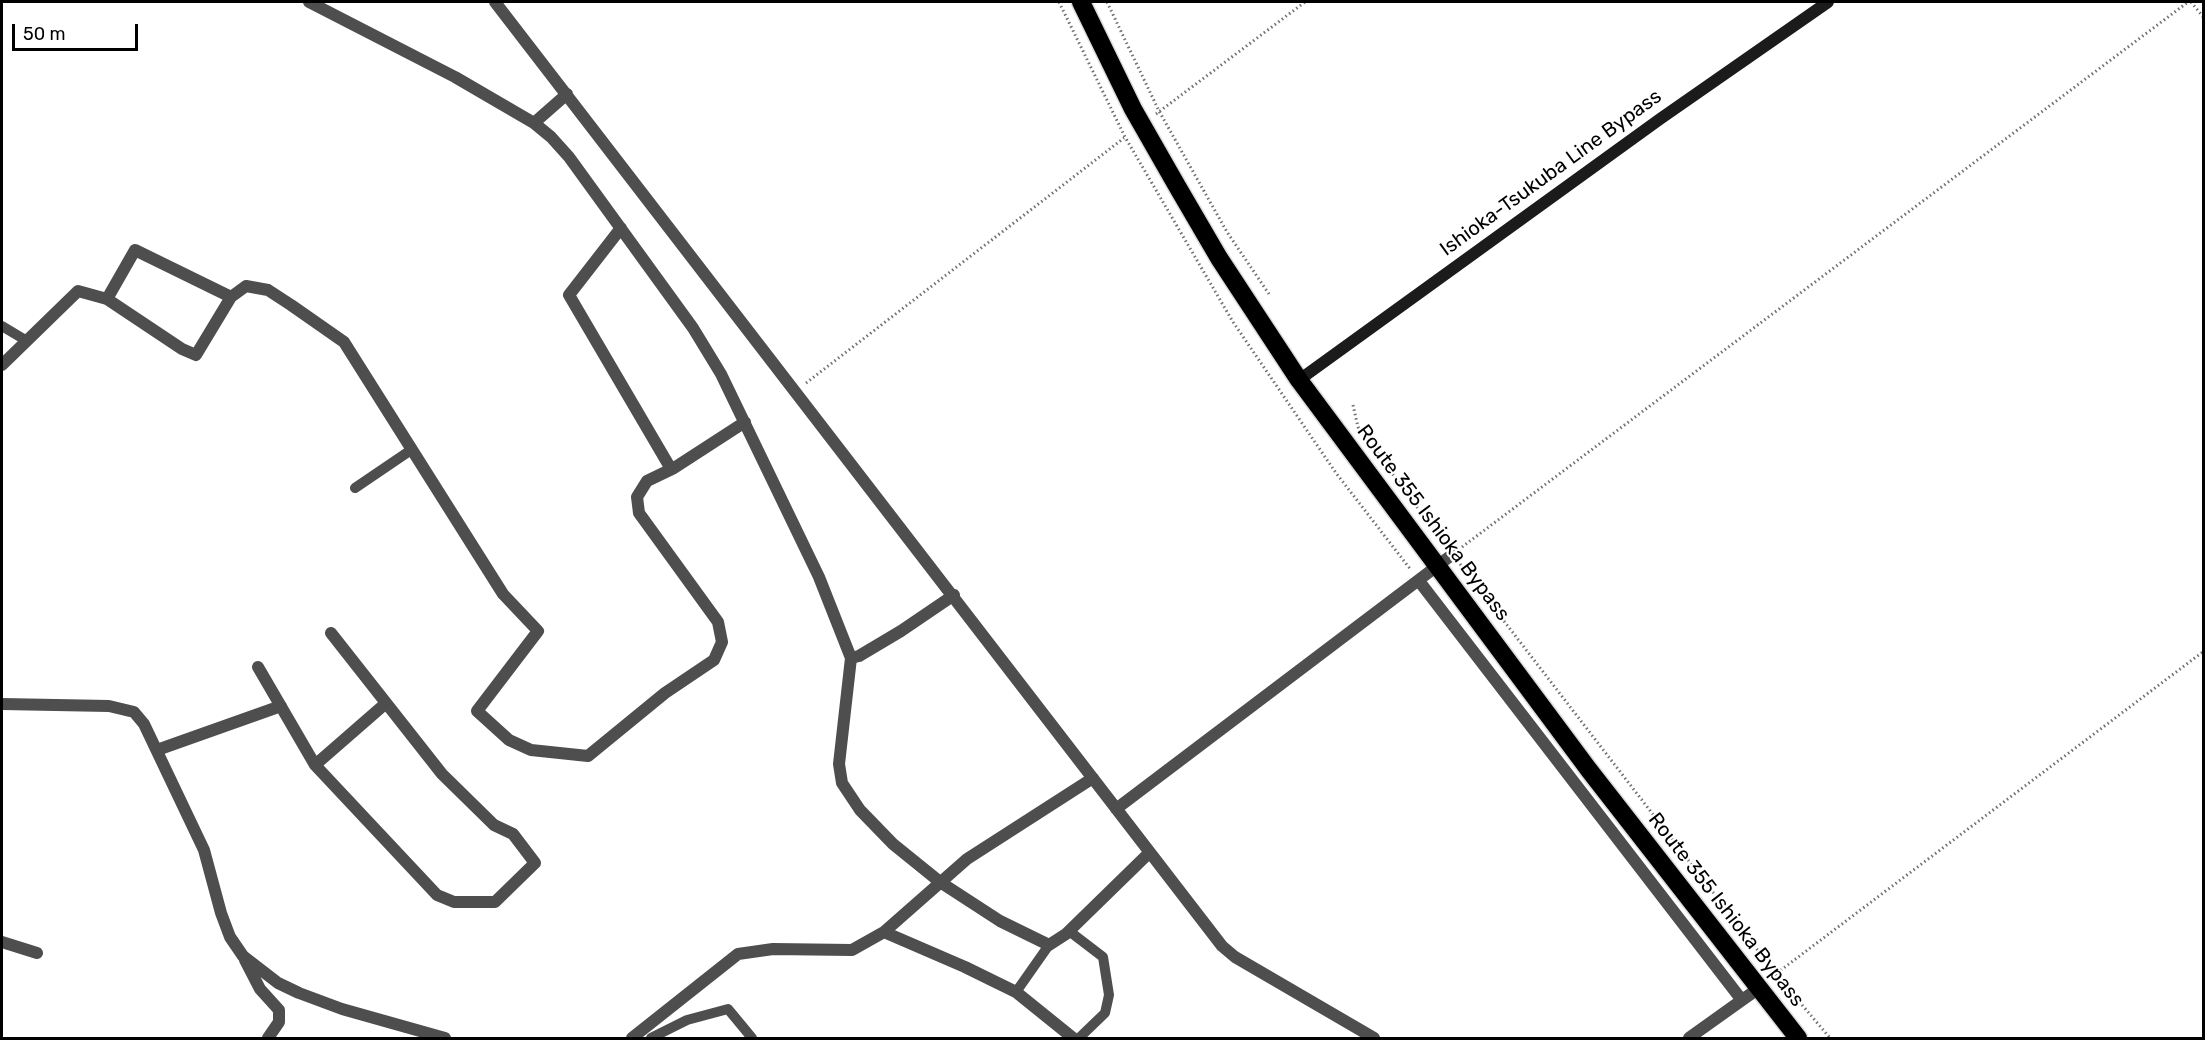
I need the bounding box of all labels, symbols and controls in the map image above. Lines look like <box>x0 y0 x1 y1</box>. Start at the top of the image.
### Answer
scale bar <box>15 12 141 50</box>
text: 50 m <box>23 23 66 45</box>
street label: Ishioka-Tsukuba Line Bypass <box>1436 85 1666 261</box>
street label: Route 355 Ishioka Bypass <box>1351 420 1515 626</box>
street label: Route 355 Ishioka Bypass <box>1643 808 1809 1012</box>

